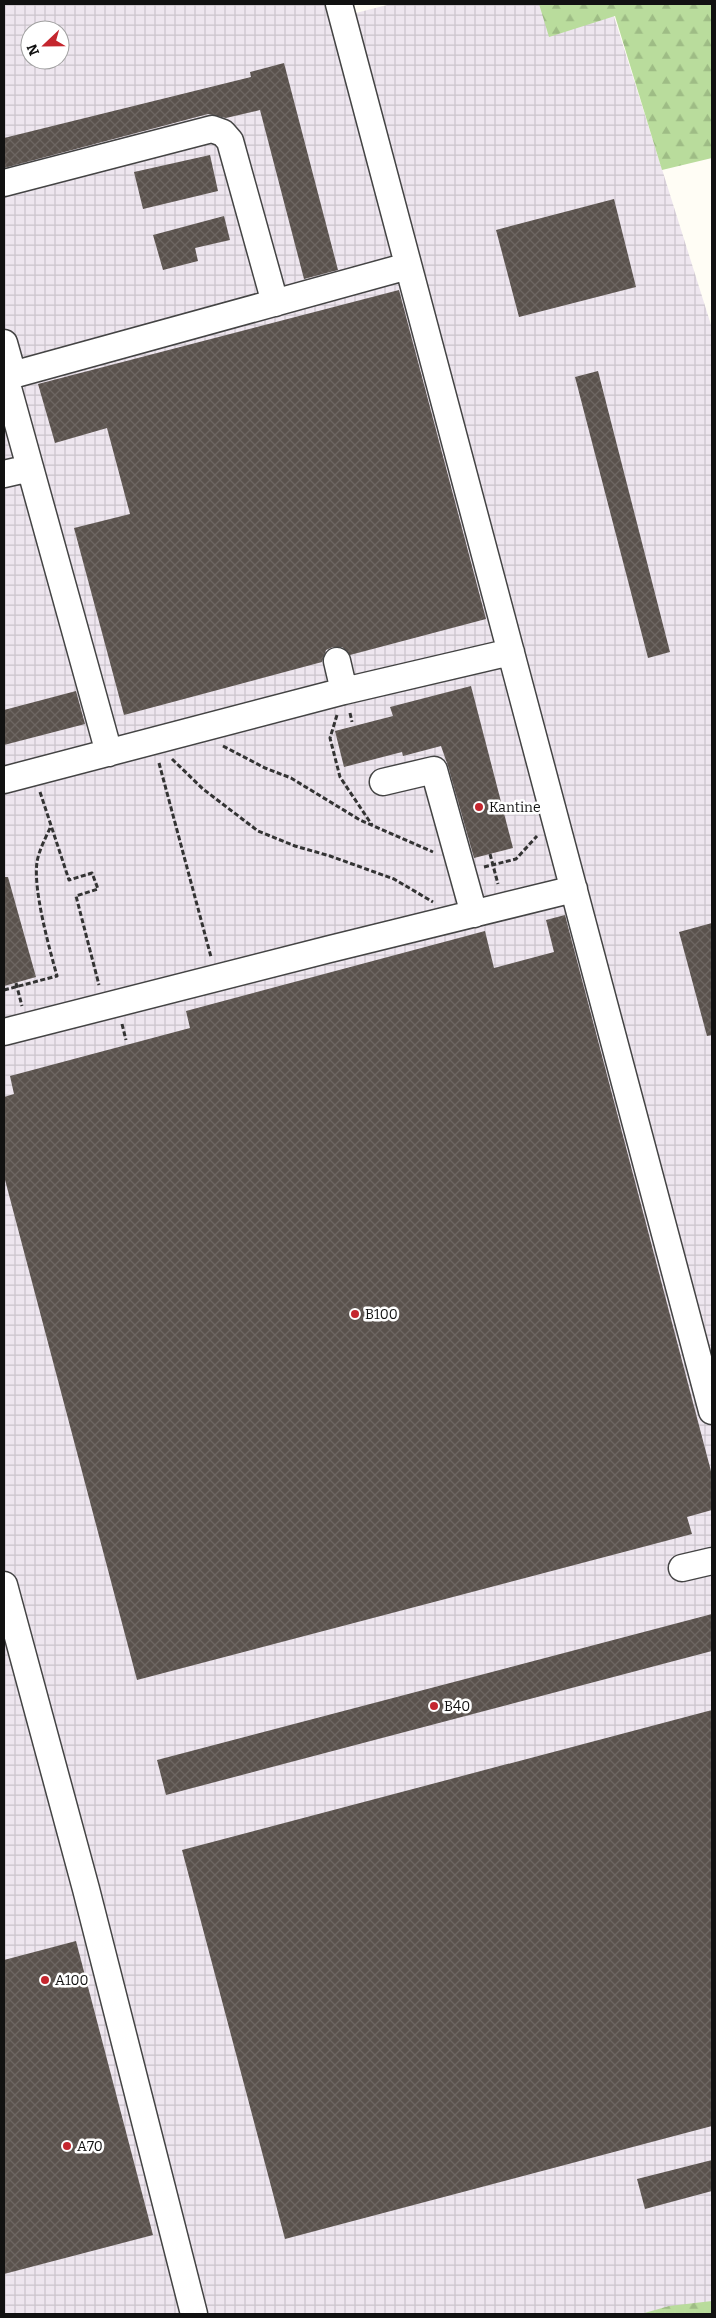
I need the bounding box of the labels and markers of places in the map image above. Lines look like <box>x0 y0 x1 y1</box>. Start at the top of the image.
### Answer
place label: Kantine <box>489 799 541 816</box>
marker: Kantine <box>473 801 485 813</box>
place label: B100 <box>365 1306 398 1323</box>
marker: B100 <box>349 1308 361 1320</box>
place label: B40 <box>444 1698 470 1715</box>
marker: B40 <box>428 1700 440 1712</box>
place label: A100 <box>55 1972 89 1989</box>
marker: A100 <box>39 1974 51 1986</box>
place label: A70 <box>77 2138 103 2155</box>
marker: A70 <box>61 2140 73 2152</box>

